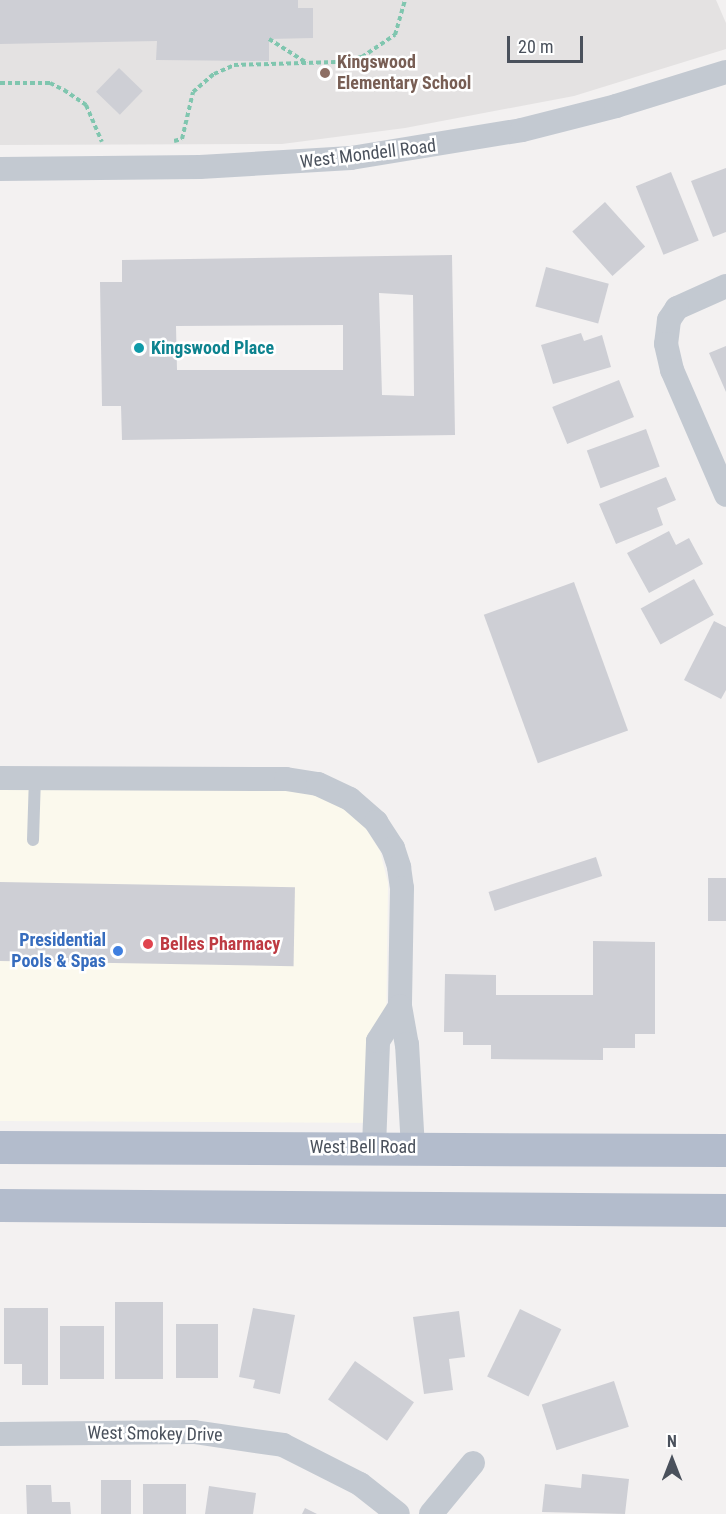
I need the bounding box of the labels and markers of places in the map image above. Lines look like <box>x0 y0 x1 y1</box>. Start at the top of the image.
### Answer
place label: Kingswood Elementary School <box>337 52 471 94</box>
marker: Kingswood Elementary School <box>318 66 332 80</box>
place label: Kingswood Place <box>151 337 274 359</box>
marker: Kingswood Place <box>132 341 146 355</box>
place label: Presidential Pools & Spas <box>11 930 106 972</box>
place label: Belles Pharmacy <box>160 933 280 955</box>
marker: Belles Pharmacy <box>141 937 155 951</box>
marker: Presidential Pools & Spas <box>111 944 125 958</box>

